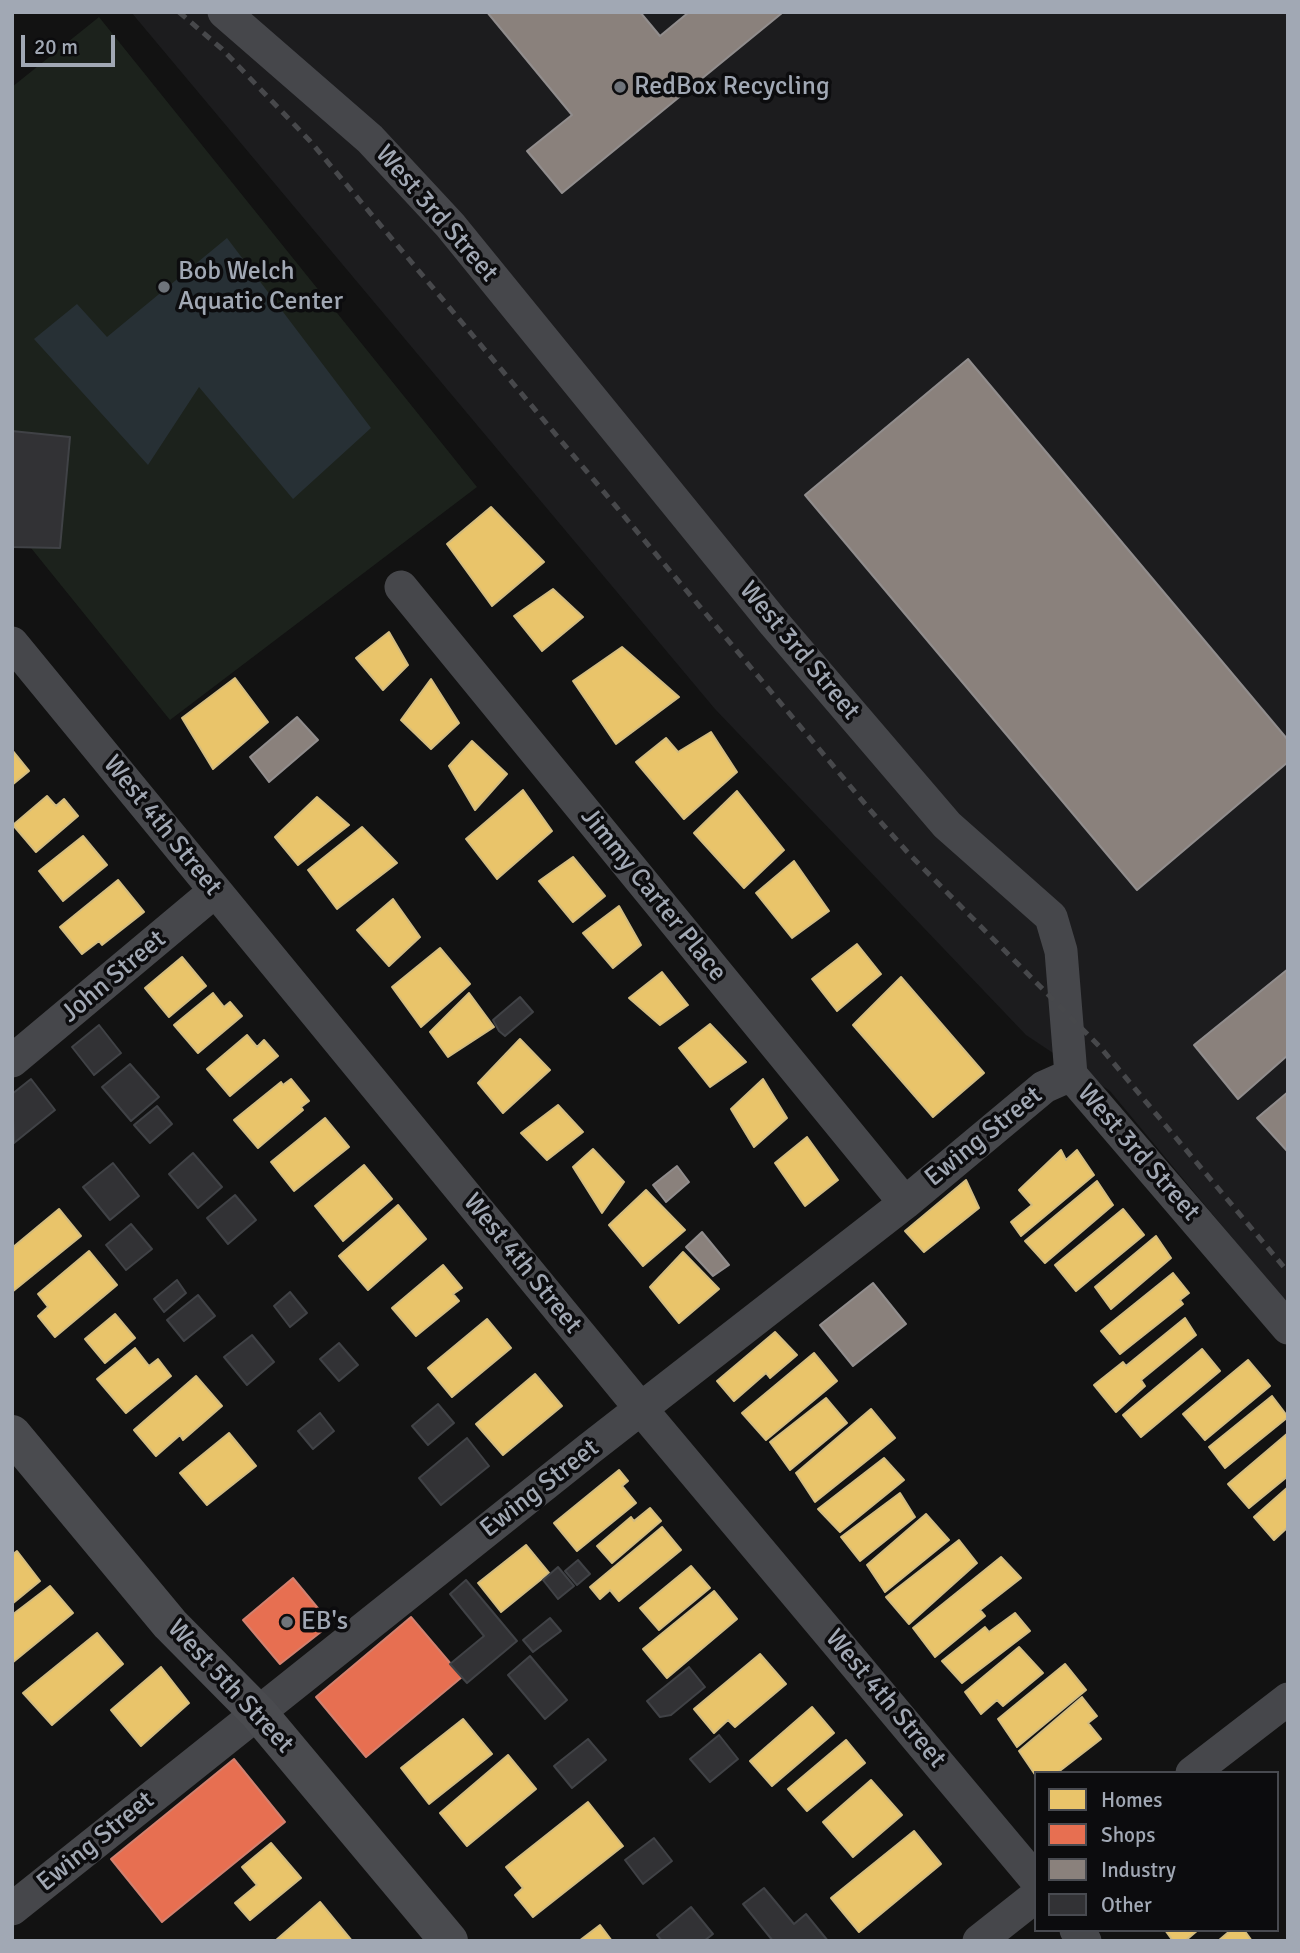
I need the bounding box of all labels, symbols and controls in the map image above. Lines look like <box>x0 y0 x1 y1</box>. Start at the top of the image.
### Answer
scale bar <box>24 21 119 65</box>
text: 20 m <box>34 34 78 60</box>
place label: RedBox Recycling <box>634 71 830 103</box>
marker: RedBox Recycling <box>612 79 628 95</box>
street label: West 3rd Street <box>368 139 504 289</box>
place label: Bob Welch Aquatic Center <box>178 256 343 318</box>
marker: Bob Welch Aquatic Center <box>156 279 172 295</box>
street label: West 3rd Street <box>732 576 866 726</box>
street label: West 4th Street <box>96 750 228 902</box>
street label: Jimmy Carter Place <box>573 802 733 988</box>
street label: John Street <box>55 924 173 1030</box>
street label: West 3rd Street <box>1070 1078 1206 1228</box>
street label: Ewing Street <box>919 1080 1049 1194</box>
street label: West 4th Street <box>456 1188 588 1340</box>
street label: Ewing Street <box>474 1433 606 1545</box>
place label: EB's <box>301 1606 348 1638</box>
street label: West 5th Street <box>160 1614 300 1760</box>
marker: EB's <box>279 1614 295 1630</box>
street label: West 4th Street <box>818 1623 952 1775</box>
legend <box>1034 1771 1279 1932</box>
street label: Ewing Street <box>31 1785 161 1899</box>
text: Homes <box>1101 1787 1163 1813</box>
text: Shops <box>1101 1822 1155 1848</box>
text: Industry <box>1101 1857 1176 1883</box>
text: Other <box>1101 1892 1152 1918</box>

